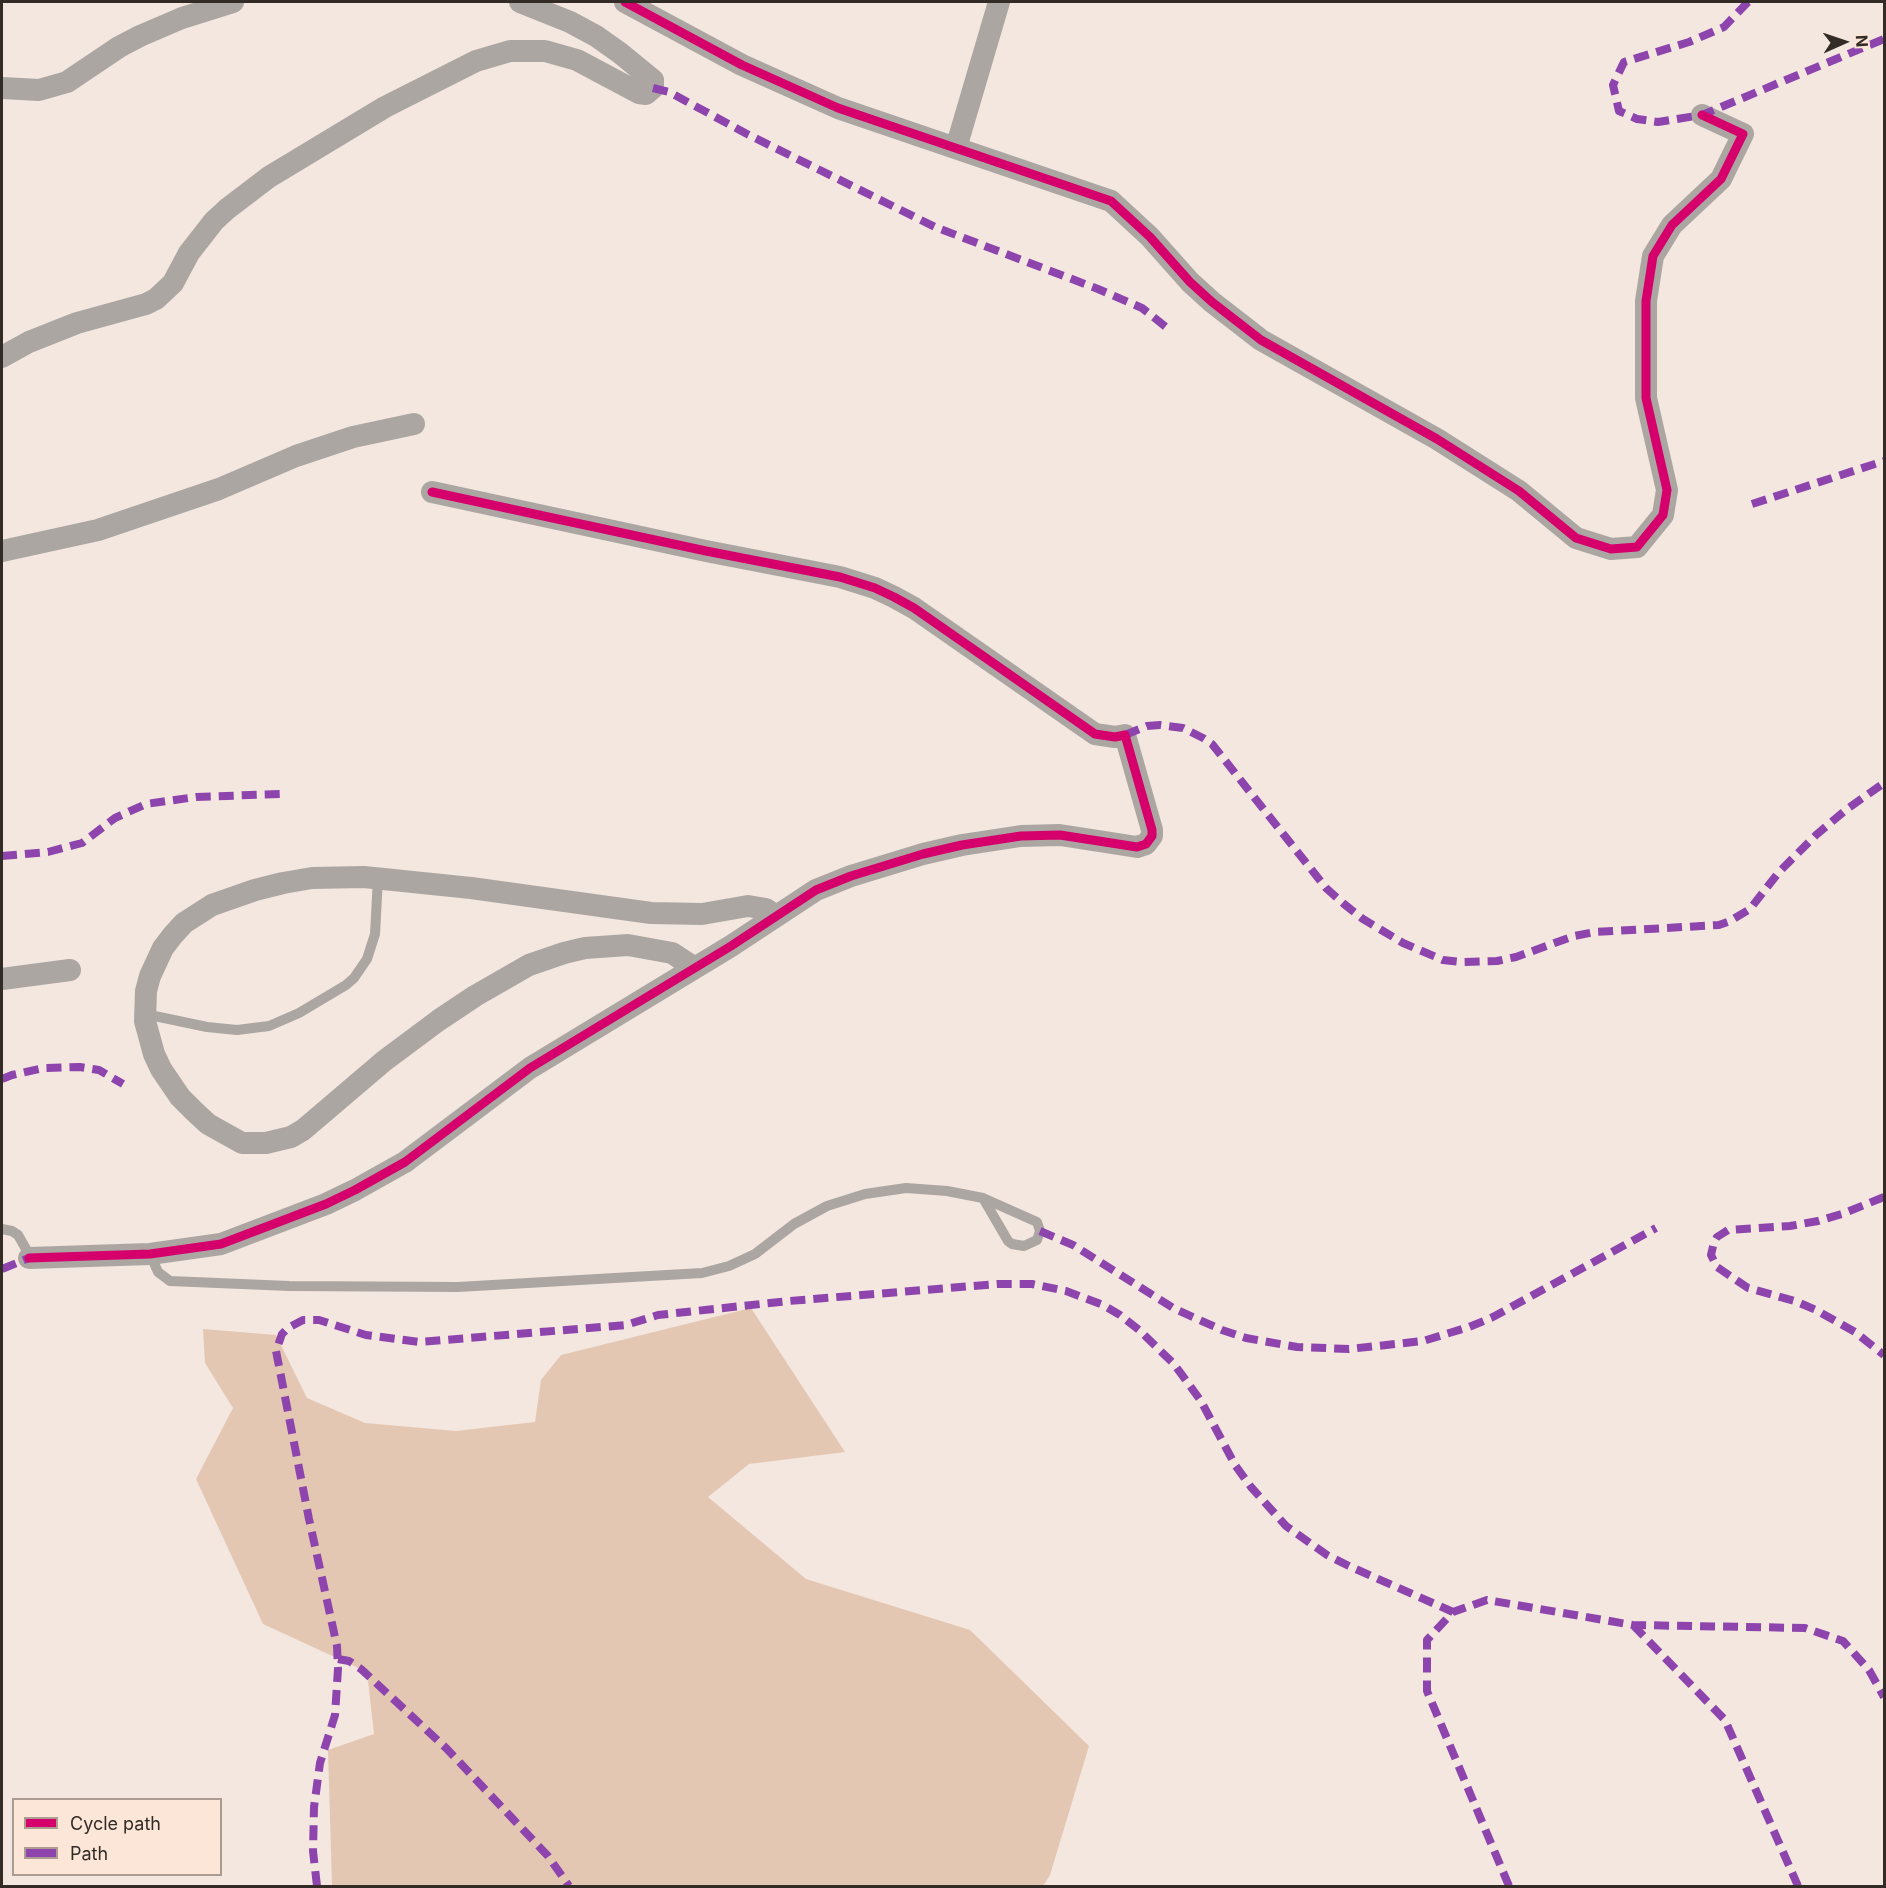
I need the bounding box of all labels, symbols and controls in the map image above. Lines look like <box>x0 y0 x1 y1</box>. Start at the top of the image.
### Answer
north arrow <box>1814 12 1874 72</box>
text: N <box>1852 34 1872 48</box>
legend <box>12 1798 222 1876</box>
text: Cycle path <box>70 1813 161 1834</box>
text: Path <box>70 1843 108 1864</box>

